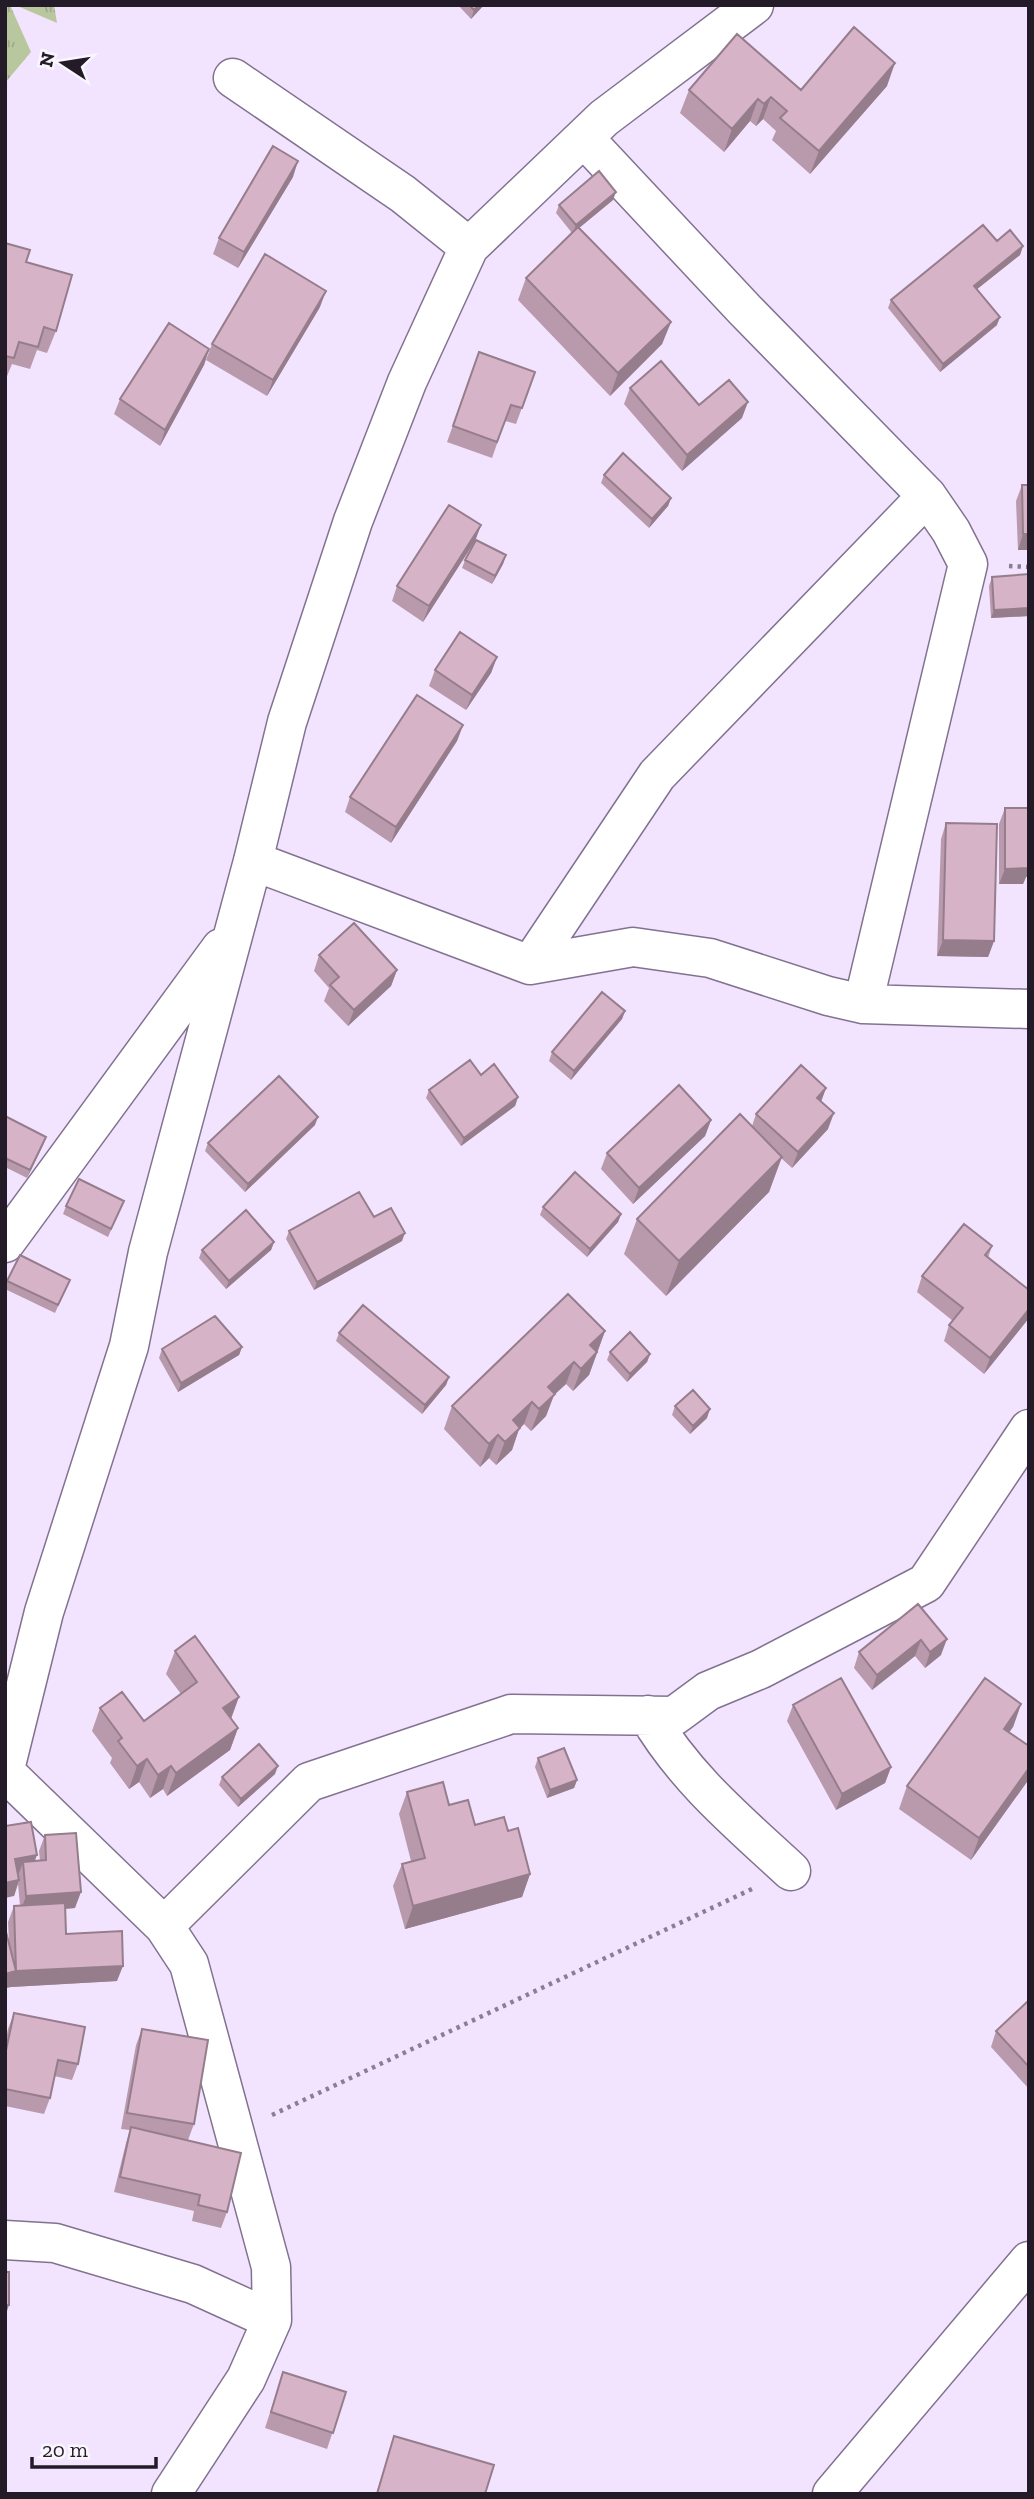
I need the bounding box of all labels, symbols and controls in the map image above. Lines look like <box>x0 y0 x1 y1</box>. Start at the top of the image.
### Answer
north arrow <box>28 28 98 98</box>
text: N <box>34 50 60 69</box>
scale bar <box>32 2426 156 2470</box>
text: 20 m <box>42 2437 88 2462</box>

